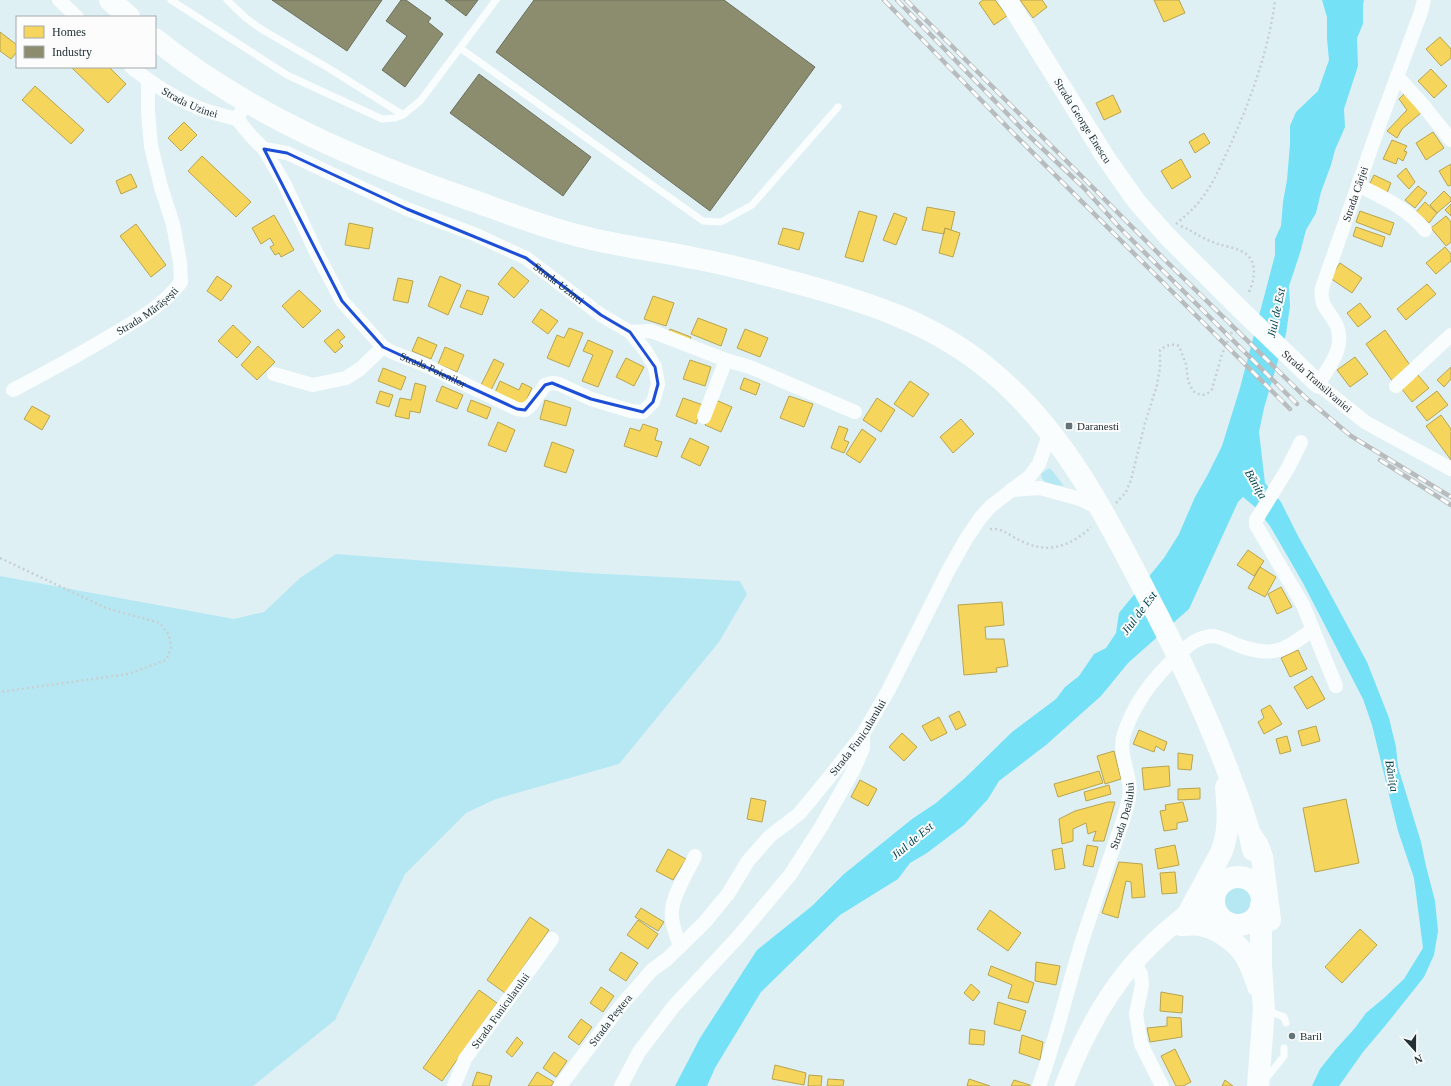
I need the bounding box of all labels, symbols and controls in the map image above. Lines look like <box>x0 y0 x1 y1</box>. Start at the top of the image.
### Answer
legend <box>16 16 156 68</box>
text: Homes <box>52 25 86 39</box>
text: Industry <box>52 45 92 59</box>
street label: Strada George Enescu <box>1052 76 1114 166</box>
street label: Strada Uzinei <box>160 84 219 120</box>
street label: Strada Cârjei <box>1340 165 1370 223</box>
street label: Strada Uzinei <box>531 260 587 306</box>
street label: Strada Mărășești <box>114 284 180 337</box>
water label: Jiul de Est <box>1264 286 1288 339</box>
street label: Strada Transilvaniei <box>1280 348 1354 414</box>
street label: Strada Poienilor <box>398 350 468 390</box>
place label: Daranesti <box>1077 420 1119 432</box>
marker: Daranesti <box>1064 421 1074 431</box>
water label: Bănița <box>1242 467 1270 501</box>
water label: Jiul de Est <box>1118 588 1160 637</box>
street label: Strada Funicularului <box>827 697 888 778</box>
water label: Bănița <box>1382 759 1402 793</box>
street label: Strada Dealului <box>1107 782 1136 851</box>
water label: Jiul de Est <box>888 819 936 863</box>
street label: Strada Funicularului <box>469 971 531 1051</box>
street label: Strada Peștera <box>586 991 634 1048</box>
place label: Baril <box>1300 1030 1322 1042</box>
north arrow <box>1395 1030 1435 1070</box>
marker: Baril <box>1287 1031 1297 1041</box>
text: N <box>1413 1052 1424 1066</box>

